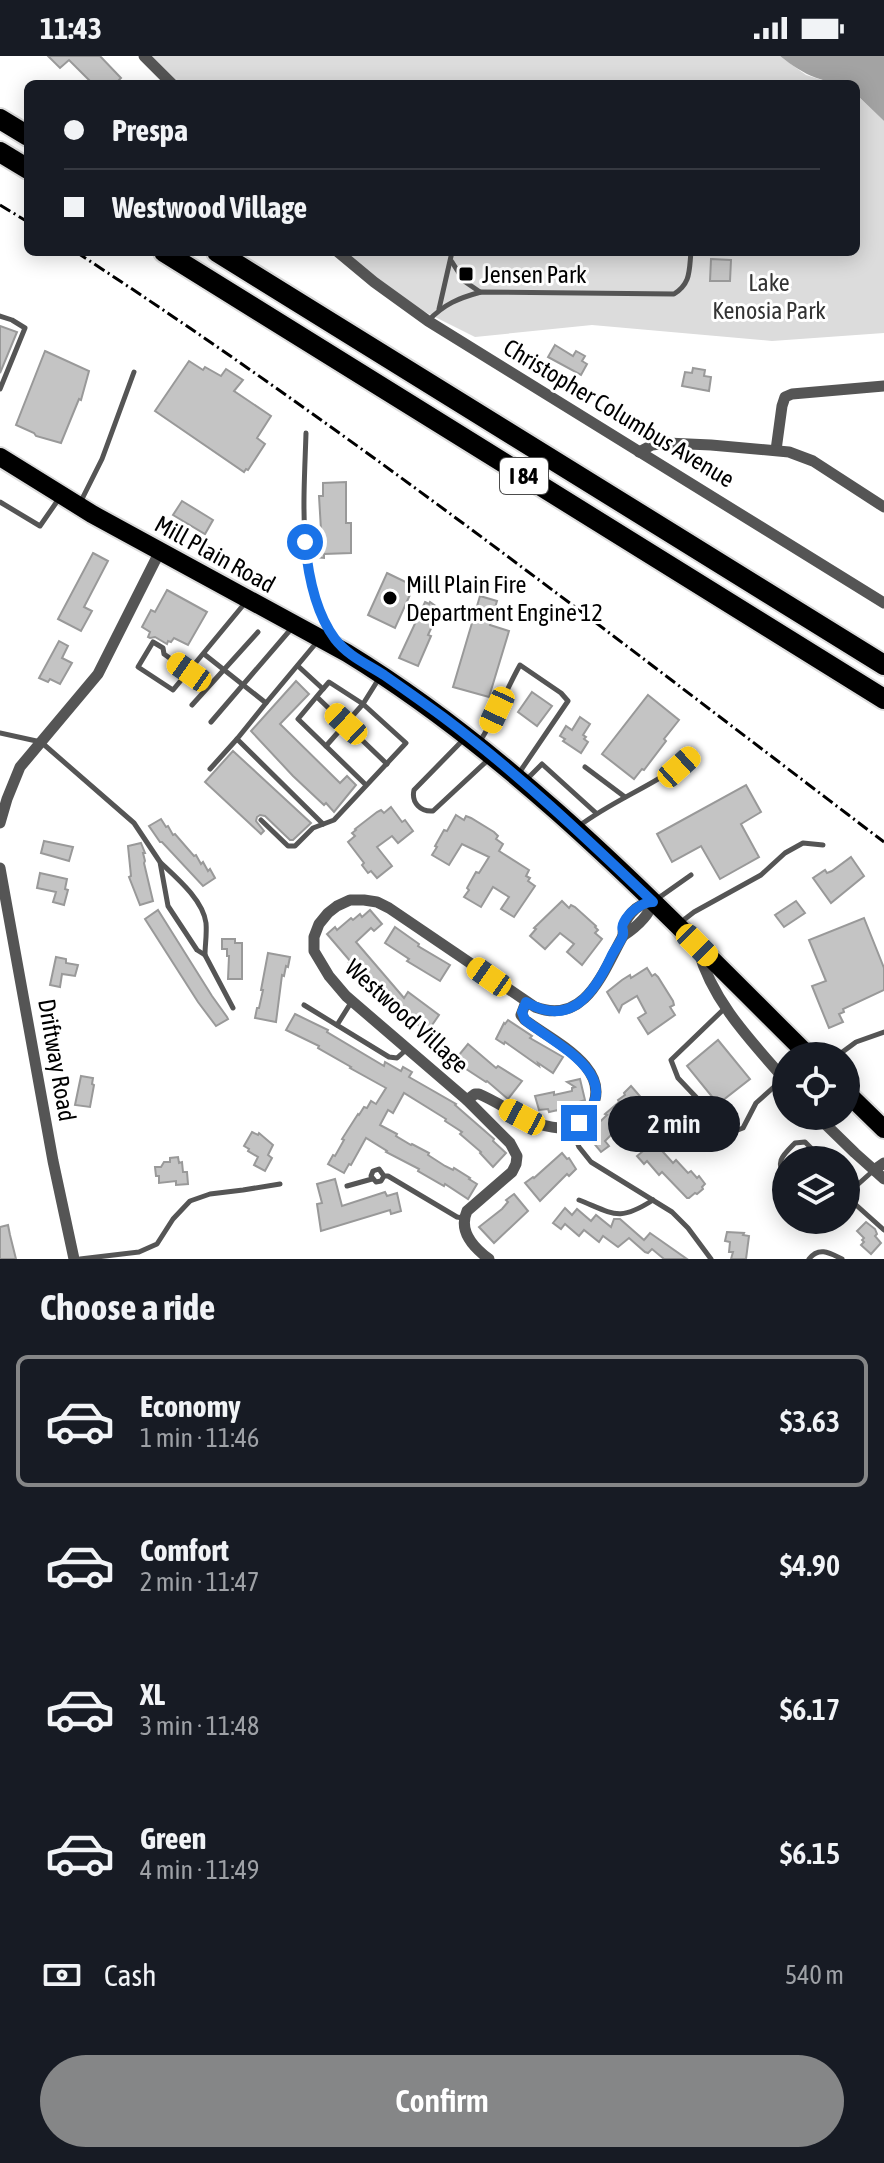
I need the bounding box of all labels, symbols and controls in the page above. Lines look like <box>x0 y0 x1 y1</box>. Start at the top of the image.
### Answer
text: 11:43 <box>40 11 102 45</box>
text: Prespa <box>112 113 188 147</box>
text: Westwood Village <box>112 190 307 224</box>
place label: Jensen Park <box>482 261 587 288</box>
marker: Jensen Park <box>457 265 475 283</box>
park label: Lake Kenosia Park <box>712 269 826 324</box>
street label: Christopher Columbus Avenue <box>499 333 739 493</box>
road number: I 84 <box>500 458 548 494</box>
street label: Mill Plain Road <box>150 510 280 598</box>
route start <box>287 524 323 560</box>
place label: Mill Plain Fire Department Engine 12 <box>406 571 603 626</box>
marker: Mill Plain Fire Department Engine 12 <box>381 589 399 607</box>
car <box>162 648 216 696</box>
car <box>476 683 518 737</box>
car <box>320 699 372 749</box>
car <box>653 742 705 792</box>
car <box>672 920 722 970</box>
car <box>462 953 516 1001</box>
street label: Westwood Village <box>340 954 474 1078</box>
street label: Driftway Road <box>33 997 81 1123</box>
map controls <box>772 1042 860 1234</box>
button: locate <box>772 1042 860 1130</box>
car <box>495 1095 549 1139</box>
callout: 2 min <box>607 1095 739 1151</box>
route end <box>561 1105 597 1141</box>
text: 2 min <box>647 1109 701 1139</box>
button: layers <box>772 1146 860 1234</box>
text: Choose a ride <box>40 1286 215 1328</box>
icon: car <box>44 1385 116 1457</box>
text: Economy <box>140 1389 241 1423</box>
text: $3.63 <box>780 1404 840 1438</box>
text: 1 min · 11:46 <box>140 1423 259 1453</box>
icon: car <box>44 1529 116 1601</box>
text: Comfort <box>140 1533 229 1567</box>
text: $4.90 <box>780 1548 840 1582</box>
text: 2 min · 11:47 <box>140 1567 259 1597</box>
icon: car <box>44 1673 116 1745</box>
text: XL <box>140 1677 165 1711</box>
text: $6.17 <box>780 1692 840 1726</box>
text: 3 min · 11:48 <box>140 1711 259 1741</box>
icon: car <box>44 1817 116 1889</box>
text: Green <box>140 1821 206 1855</box>
text: $6.15 <box>780 1836 840 1870</box>
text: 4 min · 11:49 <box>140 1855 259 1885</box>
icon: cash <box>40 1953 84 1997</box>
text: Cash <box>104 1958 157 1992</box>
text: 540 m <box>785 1960 844 1990</box>
button: Confirm <box>40 2055 844 2147</box>

